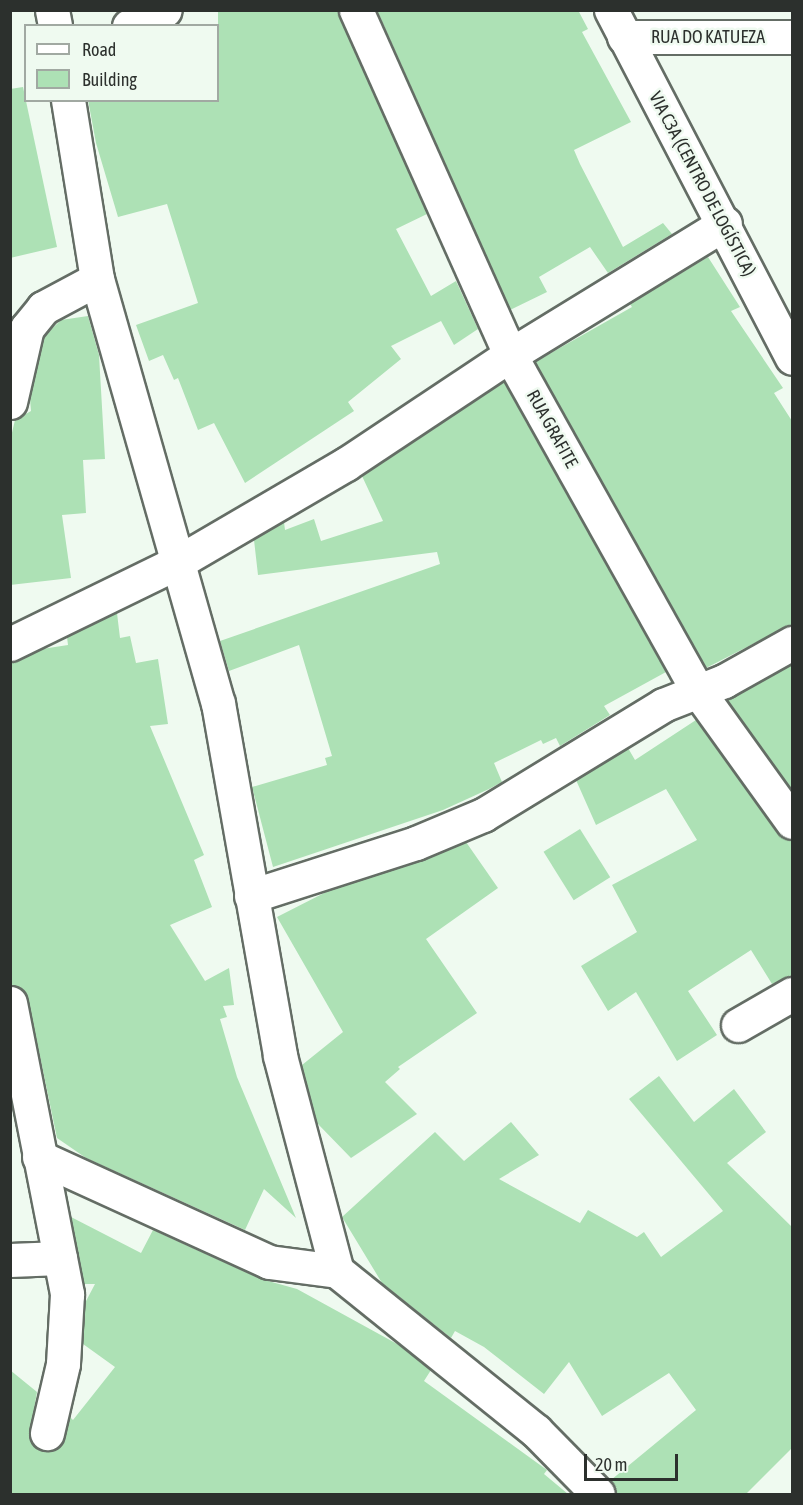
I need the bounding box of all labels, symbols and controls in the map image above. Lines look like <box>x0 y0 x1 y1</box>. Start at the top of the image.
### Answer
legend <box>24 24 219 102</box>
street label: RUA DO KATUEZA <box>651 26 765 48</box>
text: Road <box>82 39 116 60</box>
text: Building <box>82 69 137 90</box>
street label: VIA C3A (CENTRO DE LOGÍSTICA) <box>644 88 760 280</box>
street label: RUA GRAFITE <box>522 386 582 472</box>
scale bar <box>587 1442 682 1480</box>
text: 20 m <box>595 1454 627 1475</box>

